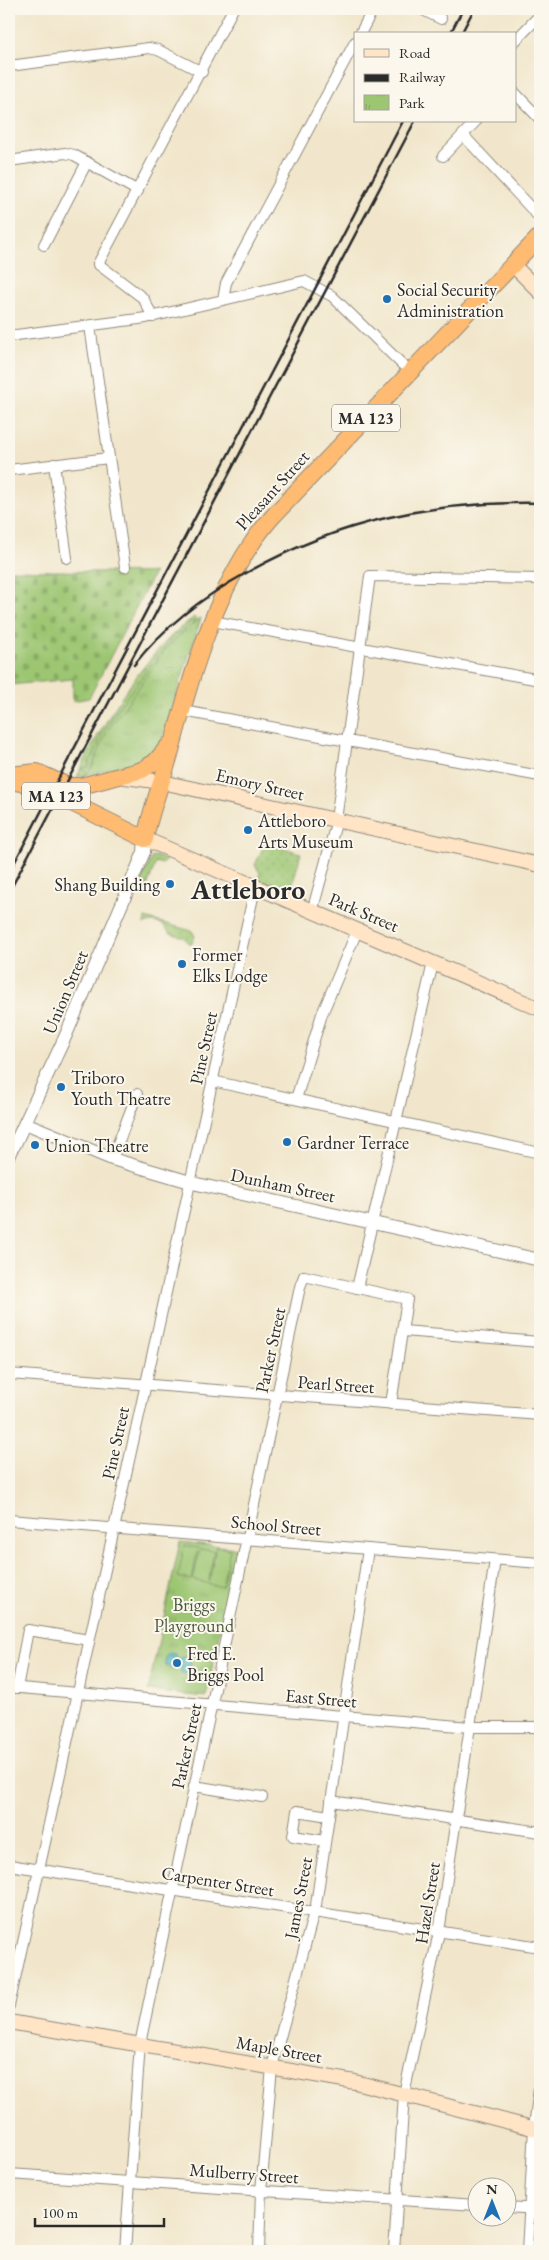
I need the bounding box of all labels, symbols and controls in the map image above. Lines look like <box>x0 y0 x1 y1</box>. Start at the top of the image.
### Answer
legend <box>354 32 516 122</box>
text: Road <box>399 43 431 62</box>
text: Railway <box>399 67 446 86</box>
text: Park <box>399 93 426 112</box>
place label: Social Security Administration <box>396 278 505 322</box>
marker: Social Security Administration <box>381 293 393 305</box>
road number: MA 123 <box>332 404 400 432</box>
street label: Pleasant Street <box>230 445 314 535</box>
street label: Emory Street <box>214 763 307 805</box>
road number: MA 123 <box>22 782 90 809</box>
place label: Attleboro Arts Museum <box>257 809 354 853</box>
marker: Attleboro Arts Museum <box>242 824 254 836</box>
district label: Attleboro <box>190 871 305 907</box>
place label: Shang Building <box>55 873 160 896</box>
marker: Shang Building <box>164 878 176 890</box>
street label: Park Street <box>326 887 403 937</box>
place label: Former Elks Lodge <box>192 943 268 987</box>
street label: Union Street <box>37 946 93 1037</box>
marker: Former Elks Lodge <box>176 958 188 970</box>
street label: Pine Street <box>184 1009 222 1087</box>
place label: Triboro Youth Theatre <box>71 1066 171 1110</box>
marker: Triboro Youth Theatre <box>55 1081 67 1093</box>
place label: Gardner Terrace <box>297 1131 409 1154</box>
place label: Union Theatre <box>45 1134 148 1157</box>
marker: Gardner Terrace <box>281 1136 293 1148</box>
marker: Union Theatre <box>29 1139 41 1151</box>
street label: Dunham Street <box>229 1163 338 1207</box>
street label: Parker Street <box>250 1305 290 1395</box>
street label: Pearl Street <box>297 1370 375 1398</box>
street label: Pine Street <box>96 1404 134 1482</box>
street label: School Street <box>230 1510 322 1540</box>
park label: Briggs Playground <box>154 1593 235 1637</box>
place label: Fred E. Briggs Pool <box>187 1642 264 1686</box>
marker: Fred E. Briggs Pool <box>171 1657 183 1669</box>
street label: East Street <box>284 1683 358 1713</box>
street label: Parker Street <box>166 1701 206 1791</box>
street label: James Street <box>278 1855 317 1943</box>
street label: Hazel Street <box>409 1860 445 1946</box>
street label: Carpenter Street <box>160 1861 276 1901</box>
street label: Maple Street <box>234 2030 324 2068</box>
street label: Mulberry Street <box>189 2158 300 2188</box>
north arrow <box>466 2178 516 2228</box>
text: N <box>486 2180 498 2198</box>
scale bar <box>35 2195 164 2227</box>
text: 100 m <box>42 2203 79 2222</box>

